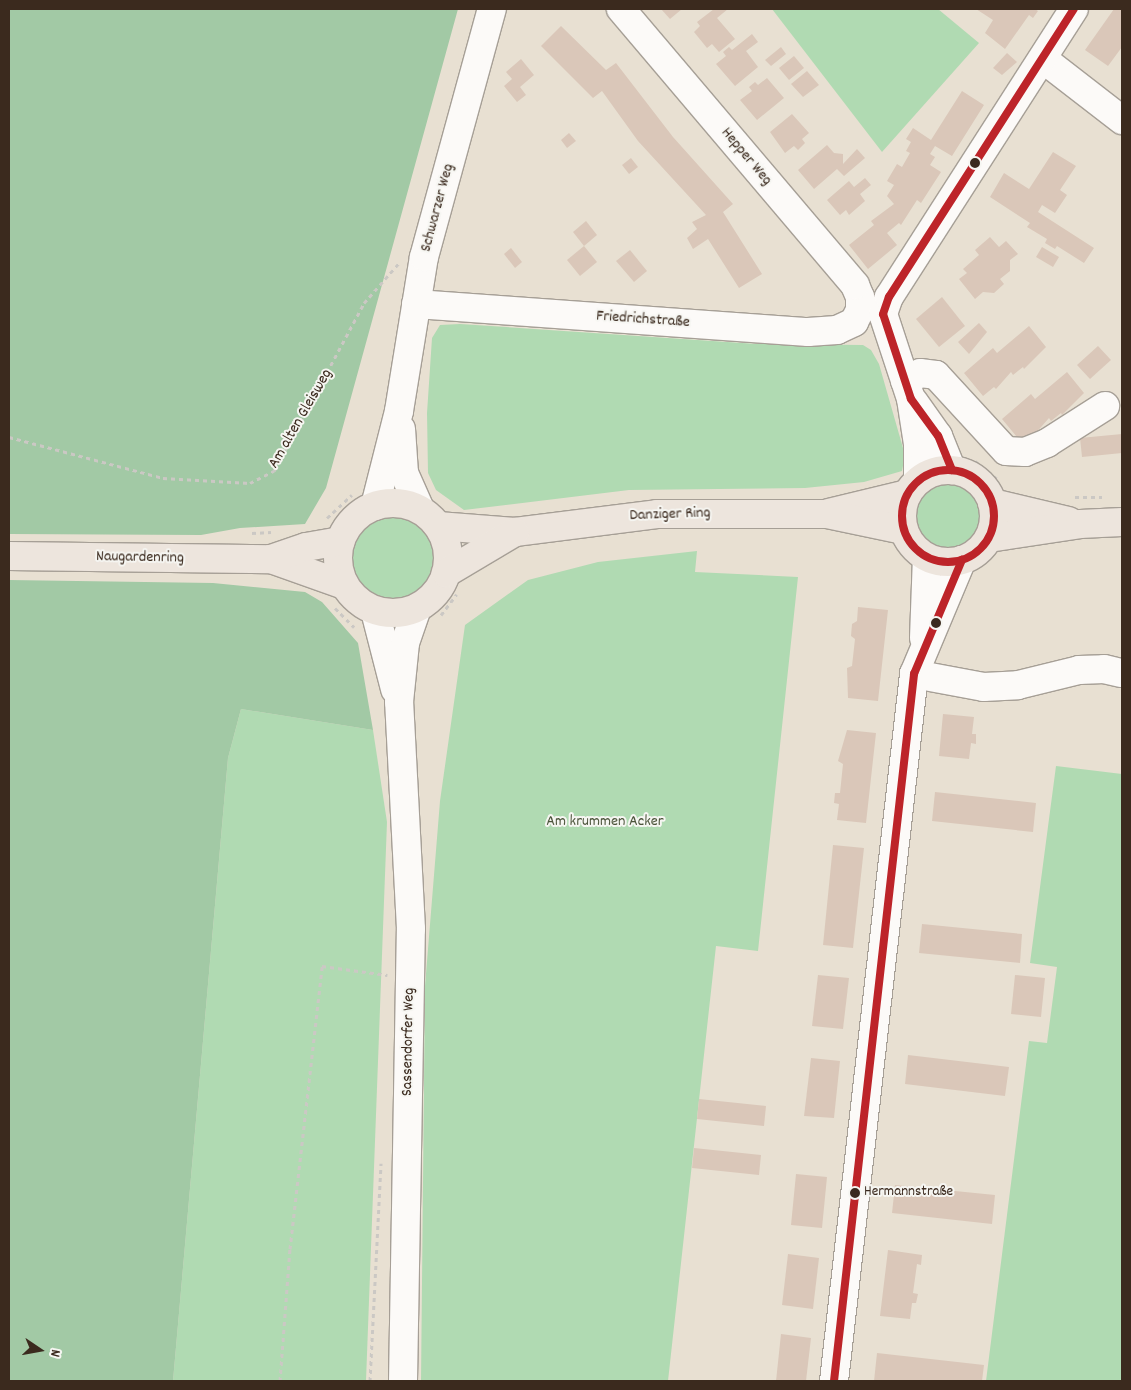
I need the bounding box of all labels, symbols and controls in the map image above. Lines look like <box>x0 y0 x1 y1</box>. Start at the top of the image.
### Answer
street label: Hepper Weg <box>716 124 776 190</box>
unlabelled marker <box>970 158 980 168</box>
street label: Schwarzer Weg <box>417 162 459 254</box>
street label: Friedrichstraße <box>596 307 690 333</box>
street label: Am alten Gleisweg <box>265 366 337 472</box>
street label: Danziger Ring <box>629 504 711 526</box>
street label: Naugardenring <box>96 548 184 568</box>
unlabelled marker <box>931 618 941 628</box>
park label: Am krummen Acker <box>546 812 664 832</box>
street label: Sassendorfer Weg <box>398 988 420 1096</box>
place label: Hermannstraße <box>864 1184 953 1202</box>
marker: Hermannstraße <box>850 1188 860 1198</box>
north arrow <box>15 1325 65 1375</box>
text: N <box>44 1348 65 1359</box>

